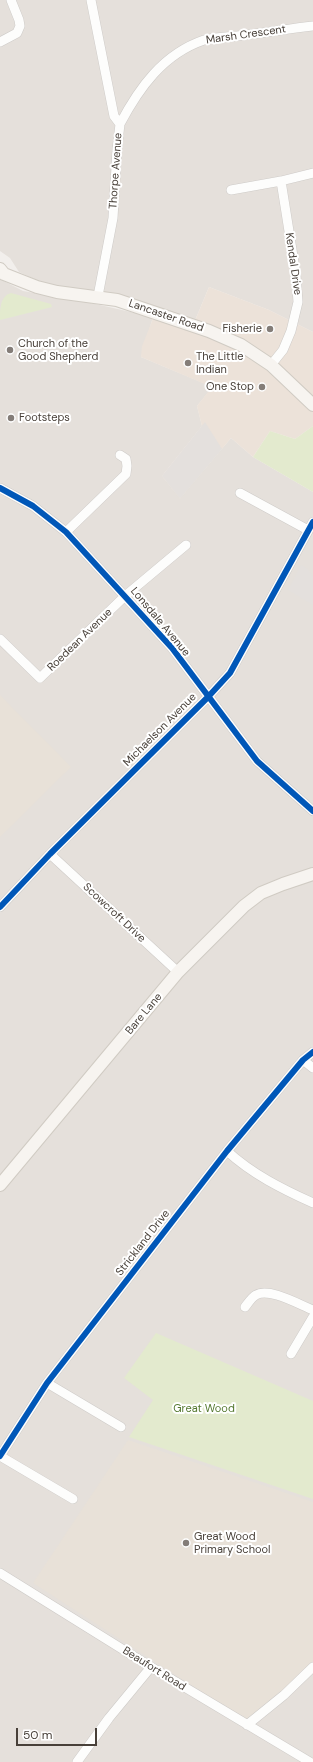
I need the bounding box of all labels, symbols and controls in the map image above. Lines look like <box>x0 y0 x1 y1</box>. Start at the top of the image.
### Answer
street label: Marsh Crescent <box>205 23 287 47</box>
street label: Thorpe Avenue <box>107 132 125 210</box>
street label: Kendal Drive <box>282 232 304 296</box>
street label: Lancaster Road <box>127 297 205 335</box>
place label: Fisherie <box>222 322 262 336</box>
marker: Fisherie <box>265 324 275 334</box>
place label: Church of the Good Shepherd <box>18 337 98 363</box>
marker: Church of the Good Shepherd <box>5 345 15 355</box>
place label: The Little Indian <box>196 350 243 376</box>
marker: The Little Indian <box>183 358 193 368</box>
place label: One Stop <box>206 380 254 394</box>
marker: One Stop <box>257 382 267 392</box>
place label: Footsteps <box>19 411 70 425</box>
marker: Footsteps <box>6 413 16 423</box>
street label: Lonsdale Avenue <box>127 585 193 659</box>
street label: Roedean Avenue <box>45 606 115 674</box>
street label: Michaelson Avenue <box>121 691 199 769</box>
street label: Scowcroft Drive <box>80 881 148 945</box>
street label: Bare Lane <box>123 991 165 1037</box>
street label: Strickland Drive <box>113 1207 173 1279</box>
park label: Great Wood <box>173 1402 235 1416</box>
place label: Great Wood Primary School <box>194 1530 270 1556</box>
marker: Great Wood Primary School <box>181 1538 191 1548</box>
street label: Beaufort Road <box>120 1644 188 1694</box>
scale bar <box>18 1720 99 1746</box>
text: 50 m <box>23 1727 52 1743</box>

